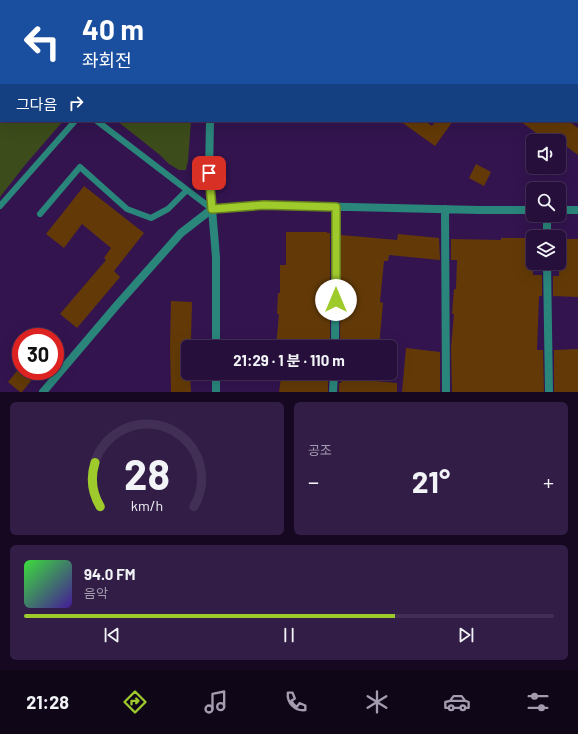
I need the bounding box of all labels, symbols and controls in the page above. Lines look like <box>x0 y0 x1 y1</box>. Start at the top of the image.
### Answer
text: 40 m <box>82 12 144 46</box>
icon: left <box>16 16 68 68</box>
text: 좌회전 <box>82 49 132 71</box>
icon: right <box>65 92 87 114</box>
text: 그다음 <box>16 95 57 113</box>
map controls <box>526 134 566 270</box>
button: sound <box>526 134 566 174</box>
pin <box>192 156 226 190</box>
icon: arrive <box>198 162 220 184</box>
button: search <box>526 182 566 222</box>
button: layers <box>526 230 566 270</box>
position arrow <box>315 279 357 321</box>
speed limit sign: 30 <box>12 328 64 380</box>
text: 21:29 · 1 분 · 110 m <box>233 351 345 369</box>
text: 공조 <box>308 442 332 458</box>
text: 28 <box>124 447 170 497</box>
text: 21° <box>412 463 450 499</box>
text: − <box>308 468 319 494</box>
text: + <box>543 468 554 494</box>
text: km/h <box>131 496 163 513</box>
text: 94.0 FM <box>84 565 135 583</box>
text: 음악 <box>84 585 108 601</box>
icon: previous <box>101 624 123 646</box>
icon: pause <box>278 624 300 646</box>
icon: next <box>455 624 477 646</box>
icon: directions <box>121 688 149 716</box>
icon: music <box>202 688 230 716</box>
icon: phone <box>282 688 310 716</box>
icon: climate <box>363 688 391 716</box>
icon: car <box>443 688 471 716</box>
icon: filters <box>524 688 552 716</box>
text: 21:28 <box>26 691 69 713</box>

